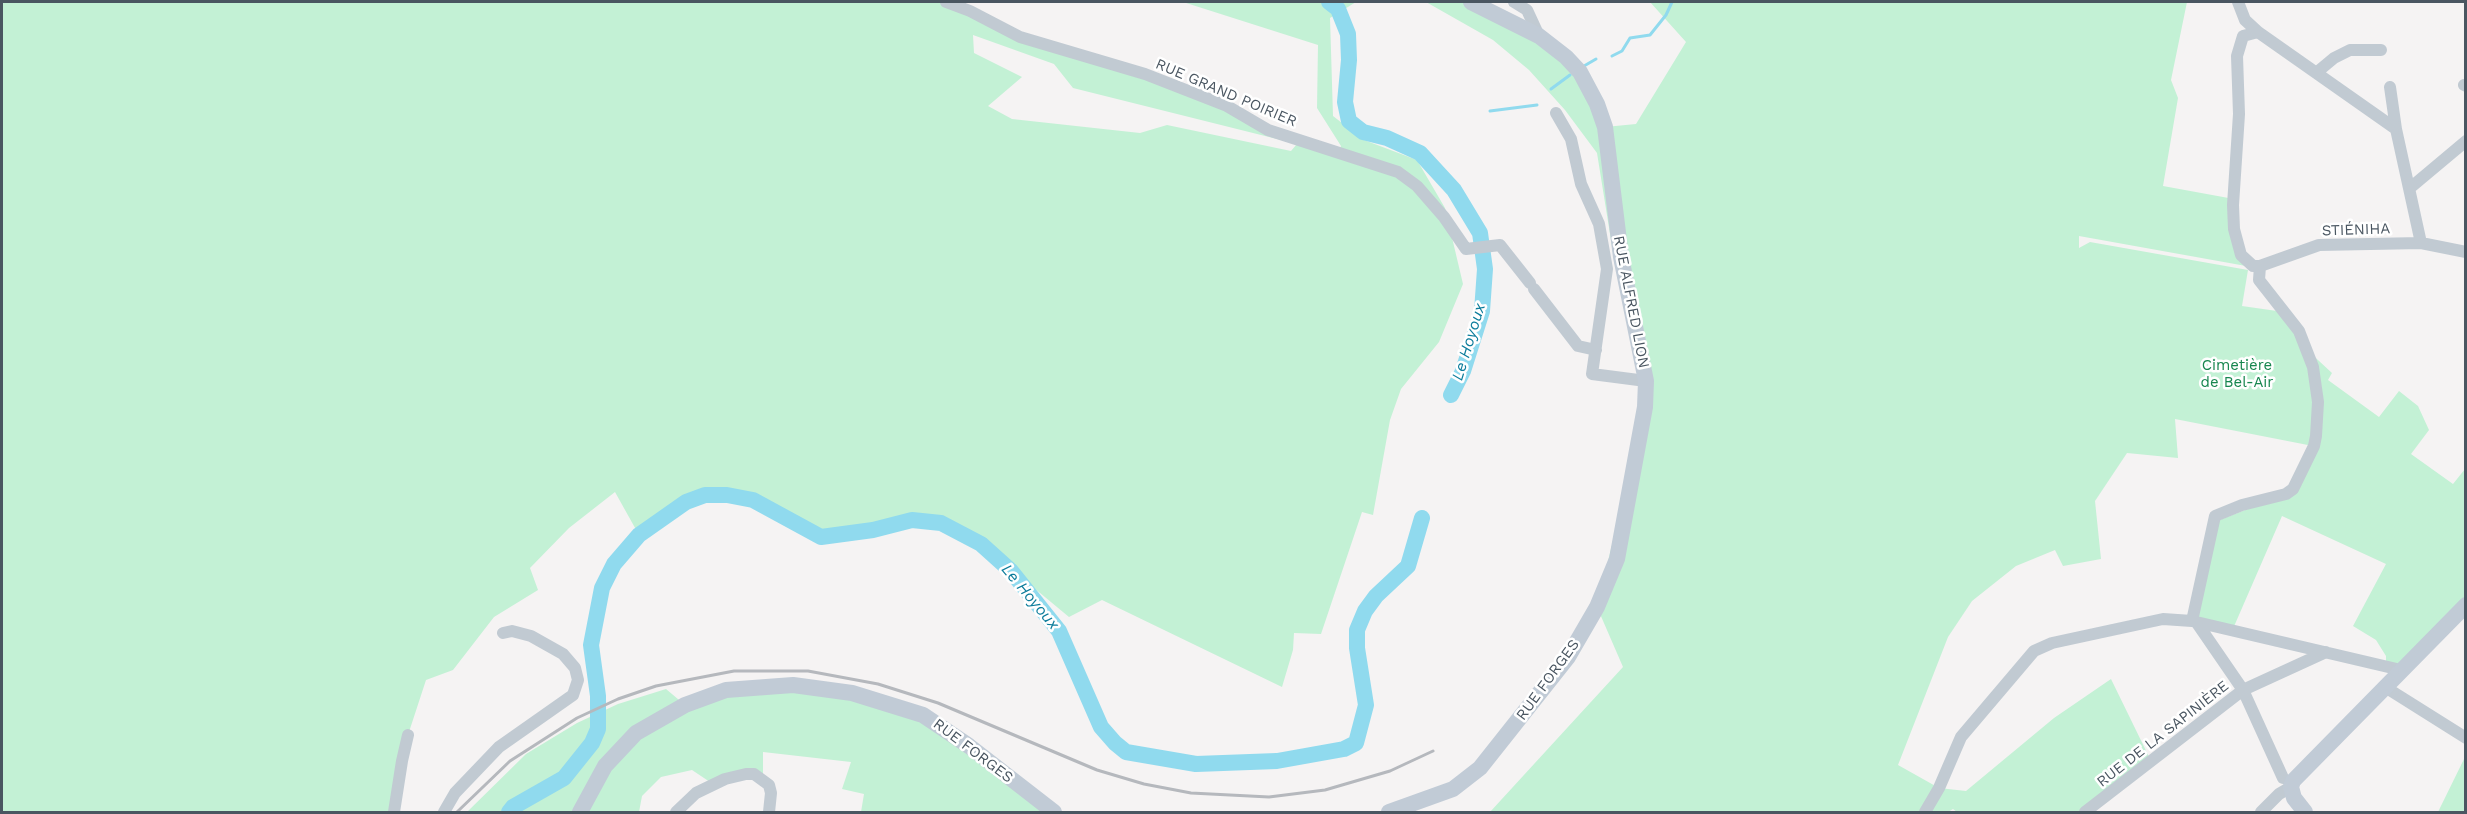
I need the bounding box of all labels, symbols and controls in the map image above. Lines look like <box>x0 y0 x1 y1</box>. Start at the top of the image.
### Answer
street label: RUE GRAND POIRIER <box>1153 55 1299 131</box>
street label: STIÉNIHA <box>2321 220 2391 240</box>
street label: RUE ALFRED LION <box>1609 234 1653 370</box>
water label: Le Hoyoux <box>1448 301 1490 383</box>
park label: Cimetière de Bel-Air <box>2201 357 2273 392</box>
water label: Le Hoyoux <box>997 560 1063 634</box>
street label: RUE FORGES <box>1513 636 1583 724</box>
street label: RUE DE LA SAPINIÈRE <box>2094 677 2232 791</box>
street label: RUE FORGES <box>929 715 1017 787</box>

